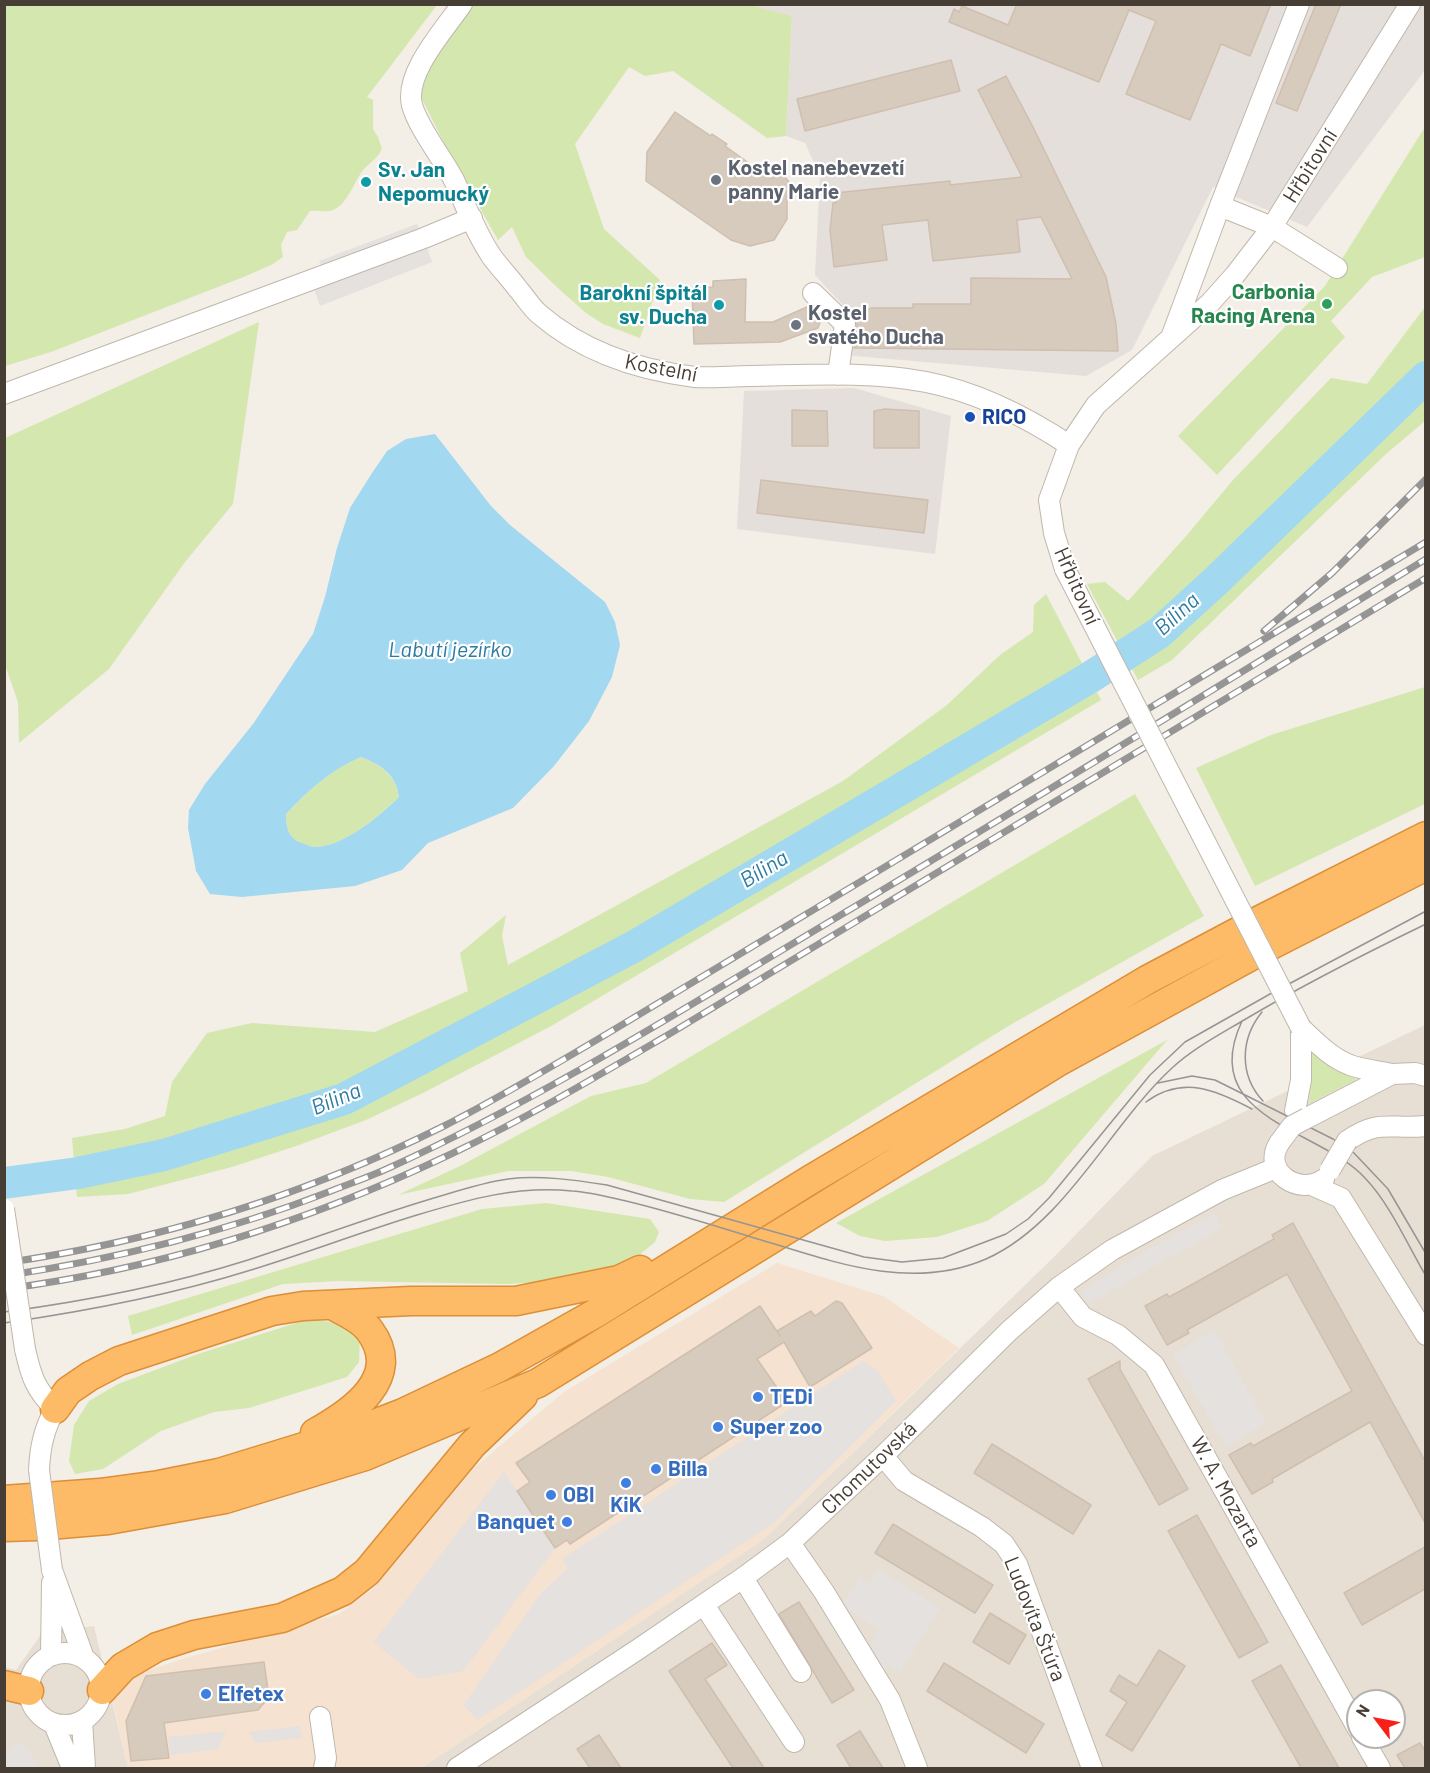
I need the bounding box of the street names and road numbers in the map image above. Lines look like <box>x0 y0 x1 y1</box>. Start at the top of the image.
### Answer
street label: Hřbitovní <box>1278 124 1342 208</box>
street label: Kostelní <box>623 349 699 387</box>
street label: Hřbitovní <box>1049 543 1105 629</box>
street label: Chomutovská <box>816 1416 922 1520</box>
street label: W. A. Mozarta <box>1185 1432 1267 1552</box>
street label: Ludovíta Štúra <box>999 1553 1071 1685</box>

